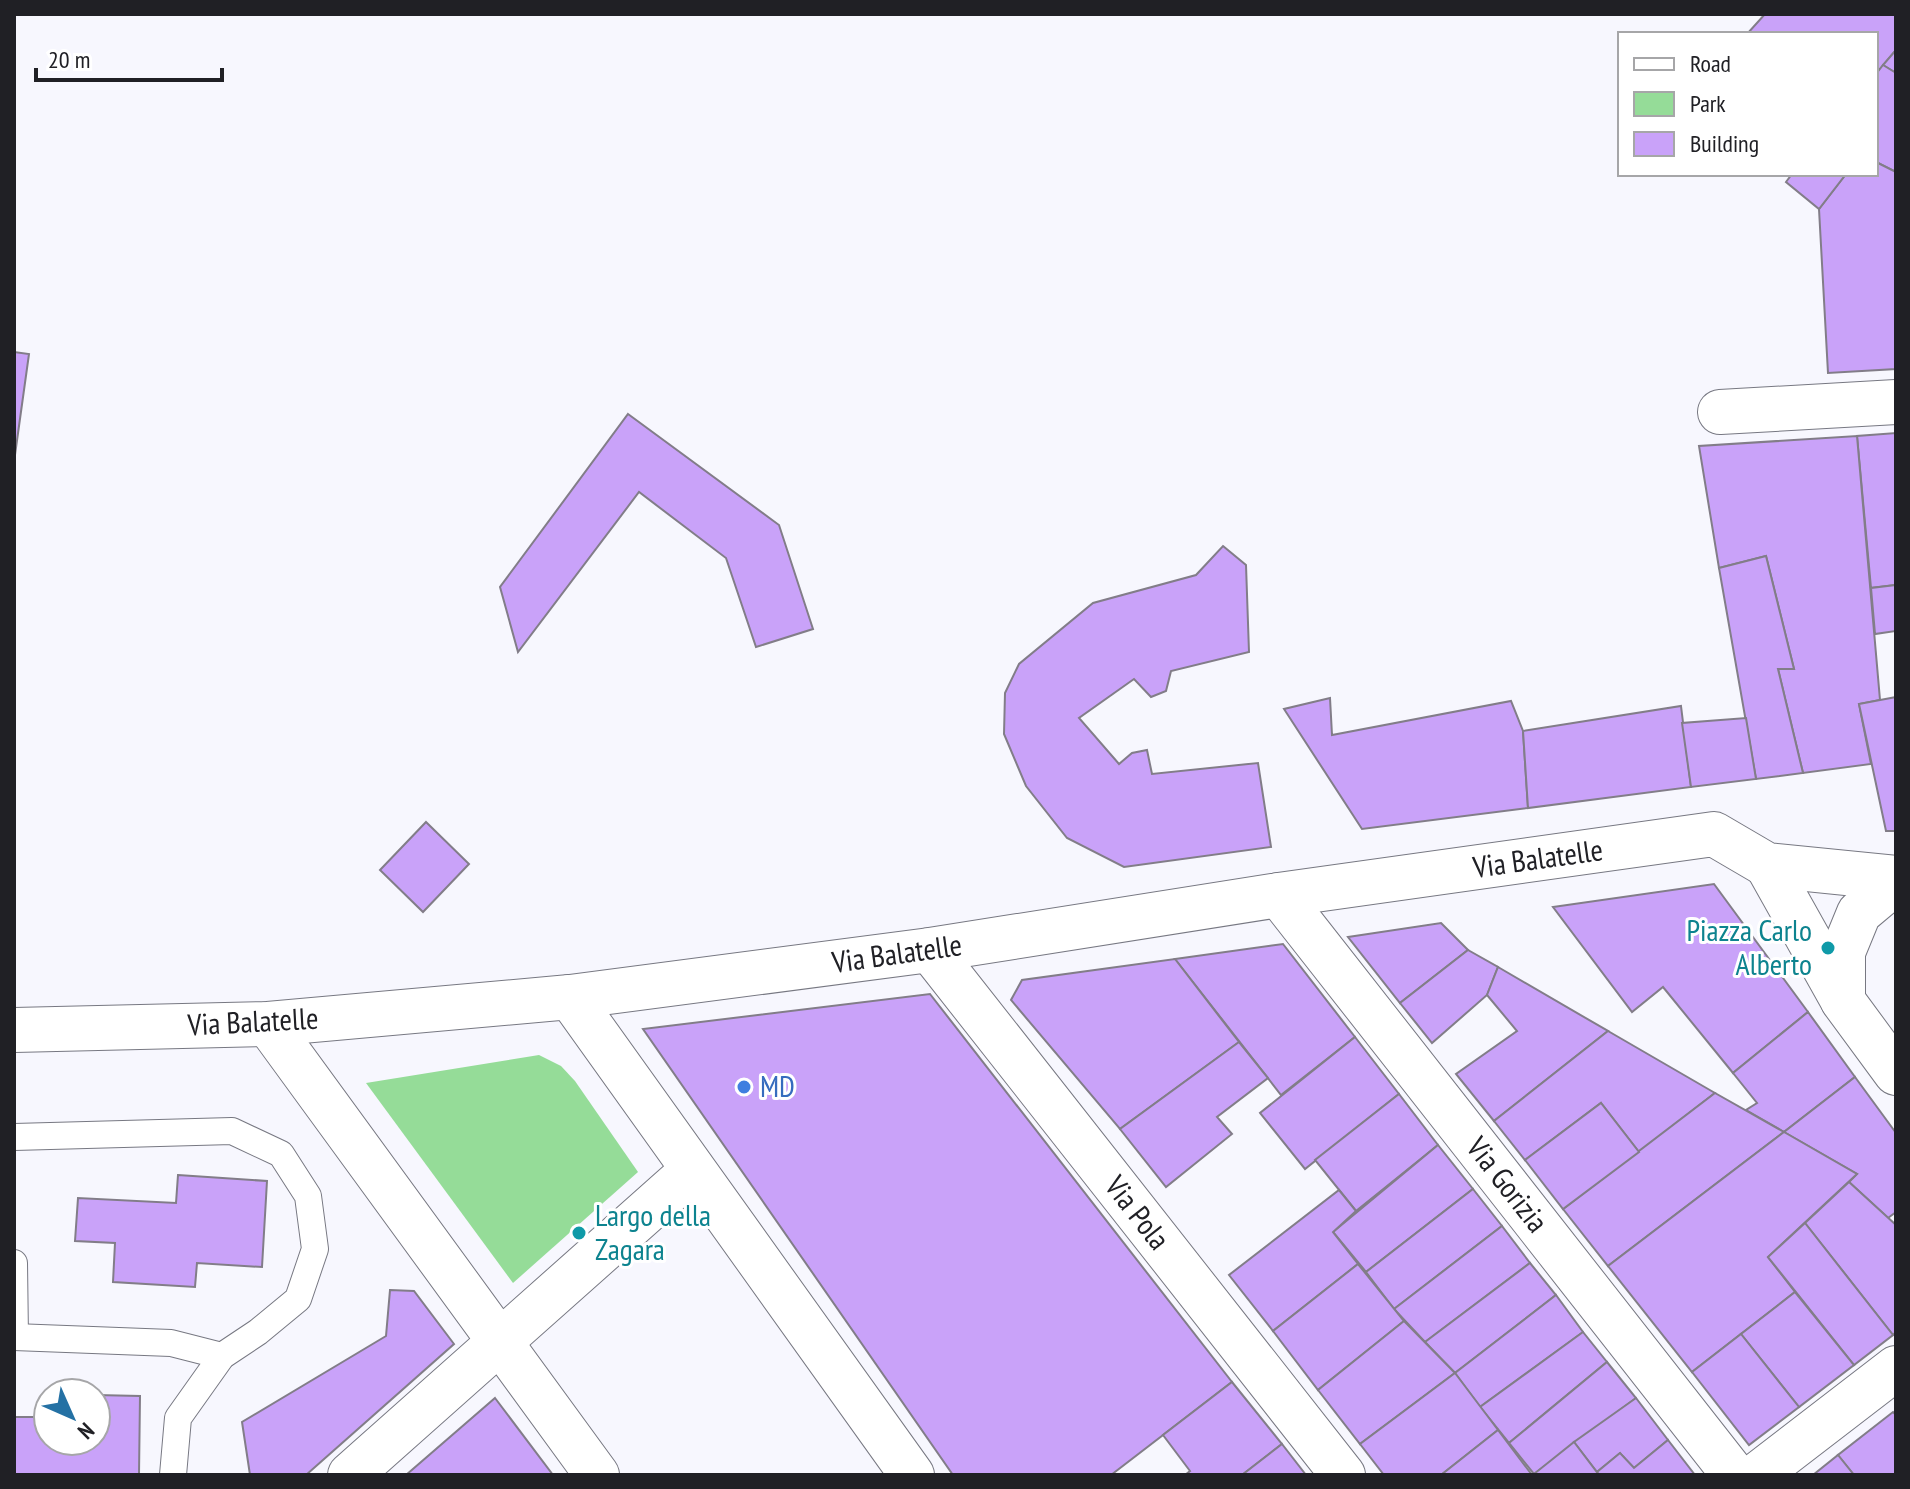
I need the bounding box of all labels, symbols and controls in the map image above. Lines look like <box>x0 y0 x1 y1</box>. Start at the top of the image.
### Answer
scale bar <box>36 32 222 82</box>
legend <box>1618 32 1878 176</box>
text: 20 m <box>48 44 90 75</box>
text: Road <box>1690 48 1731 79</box>
text: Park <box>1690 88 1726 119</box>
text: Building <box>1690 128 1759 159</box>
street label: Via Balatelle <box>1469 829 1605 886</box>
place label: Piazza Carlo Alberto <box>1686 910 1812 983</box>
street label: Via Balatelle <box>828 924 964 981</box>
marker: Piazza Carlo Alberto <box>1819 939 1837 957</box>
street label: Via Balatelle <box>186 998 319 1043</box>
place label: MD <box>760 1066 795 1105</box>
marker: MD <box>735 1078 753 1096</box>
street label: Via Gorizia <box>1458 1128 1558 1240</box>
street label: Via Pola <box>1097 1166 1179 1257</box>
place label: Largo della Zagara <box>595 1195 711 1268</box>
marker: Largo della Zagara <box>570 1224 588 1242</box>
north arrow <box>32 1377 112 1457</box>
text: N <box>72 1417 100 1445</box>

